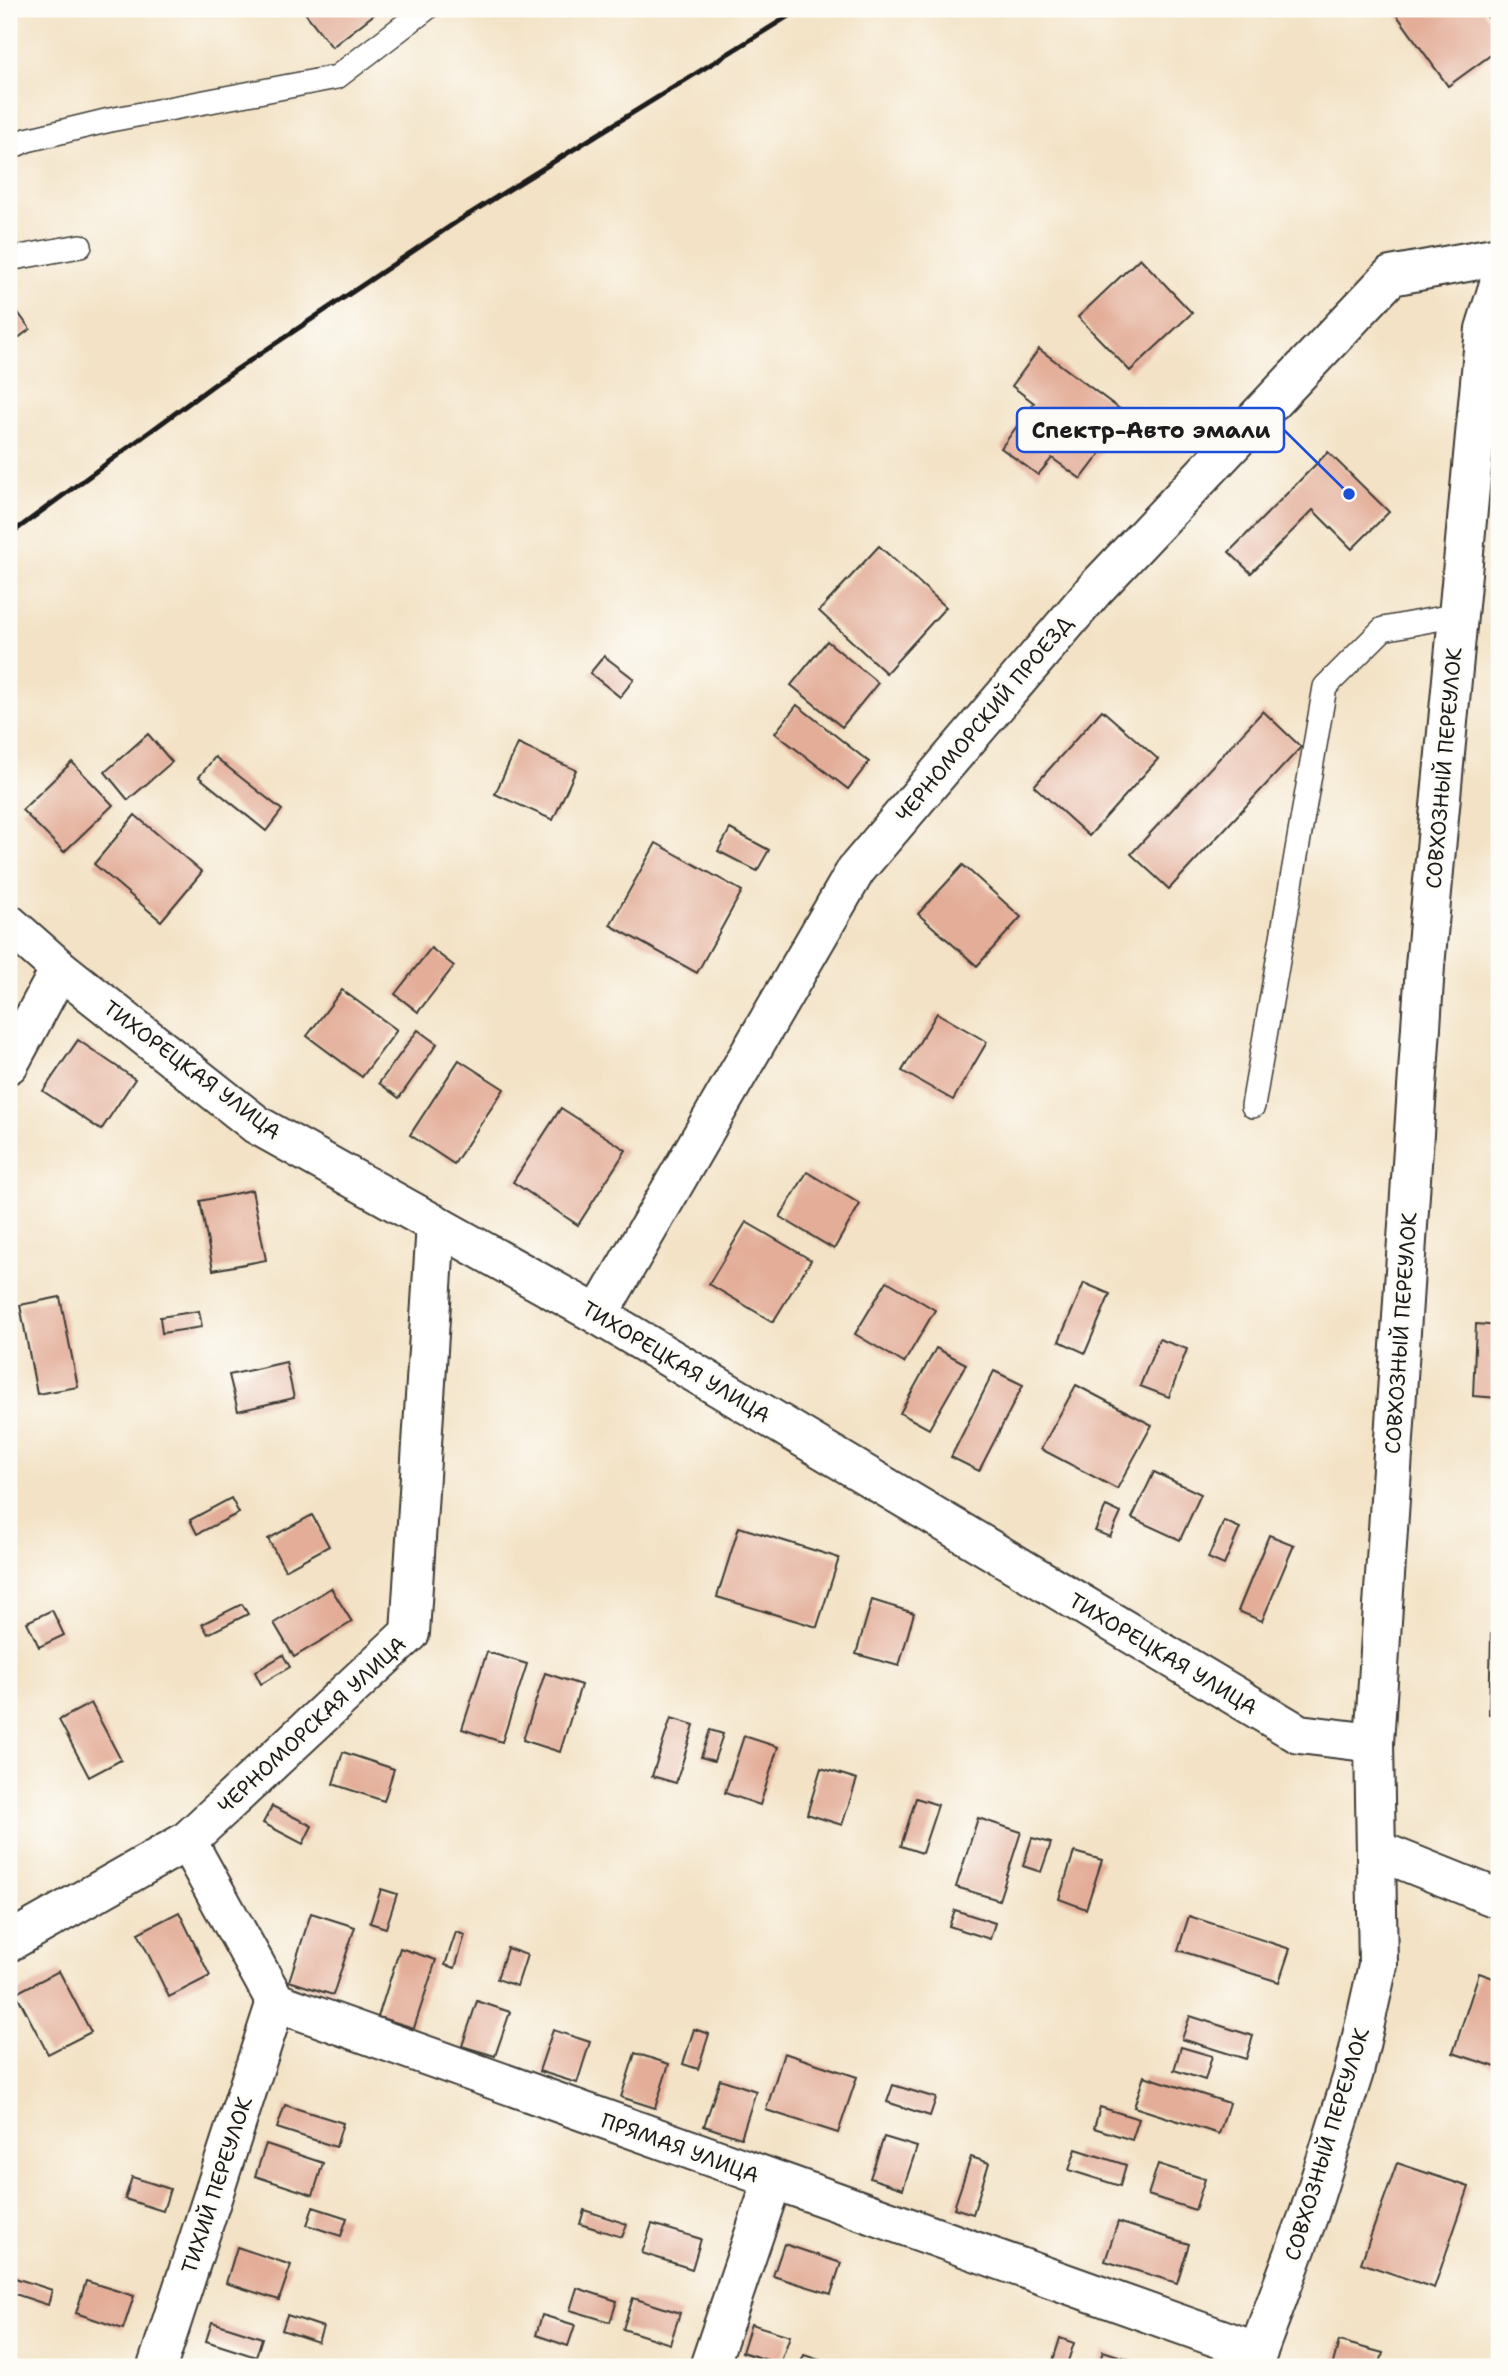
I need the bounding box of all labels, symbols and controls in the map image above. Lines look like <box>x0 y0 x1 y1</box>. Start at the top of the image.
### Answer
callout: Спектр-Авто эмали <box>1017 408 1284 452</box>
text: Спектр-Авто эмали <box>1031 415 1271 445</box>
street label: ЧЕРНОМОРСКИЙ ПРОЕЗД <box>889 610 1079 828</box>
street label: СОВХОЗНЫЙ ПЕРЕУЛОК <box>1419 646 1469 890</box>
street label: ТИХОРЕЦКАЯ УЛИЦА <box>98 994 286 1146</box>
street label: СОВХОЗНЫЙ ПЕРЕУЛОК <box>1379 1211 1423 1455</box>
street label: ТИХОРЕЦКАЯ УЛИЦА <box>577 1295 775 1429</box>
street label: ТИХОРЕЦКАЯ УЛИЦА <box>1064 1587 1262 1721</box>
street label: ЧЕРНОМОРСКАЯ УЛИЦА <box>212 1630 412 1820</box>
street label: СОВХОЗНЫЙ ПЕРЕУЛОК <box>1278 2024 1376 2264</box>
street label: ТИХИЙ ПЕРЕУЛОК <box>175 2092 259 2277</box>
street label: ПРЯМАЯ УЛИЦА <box>597 2106 763 2190</box>

